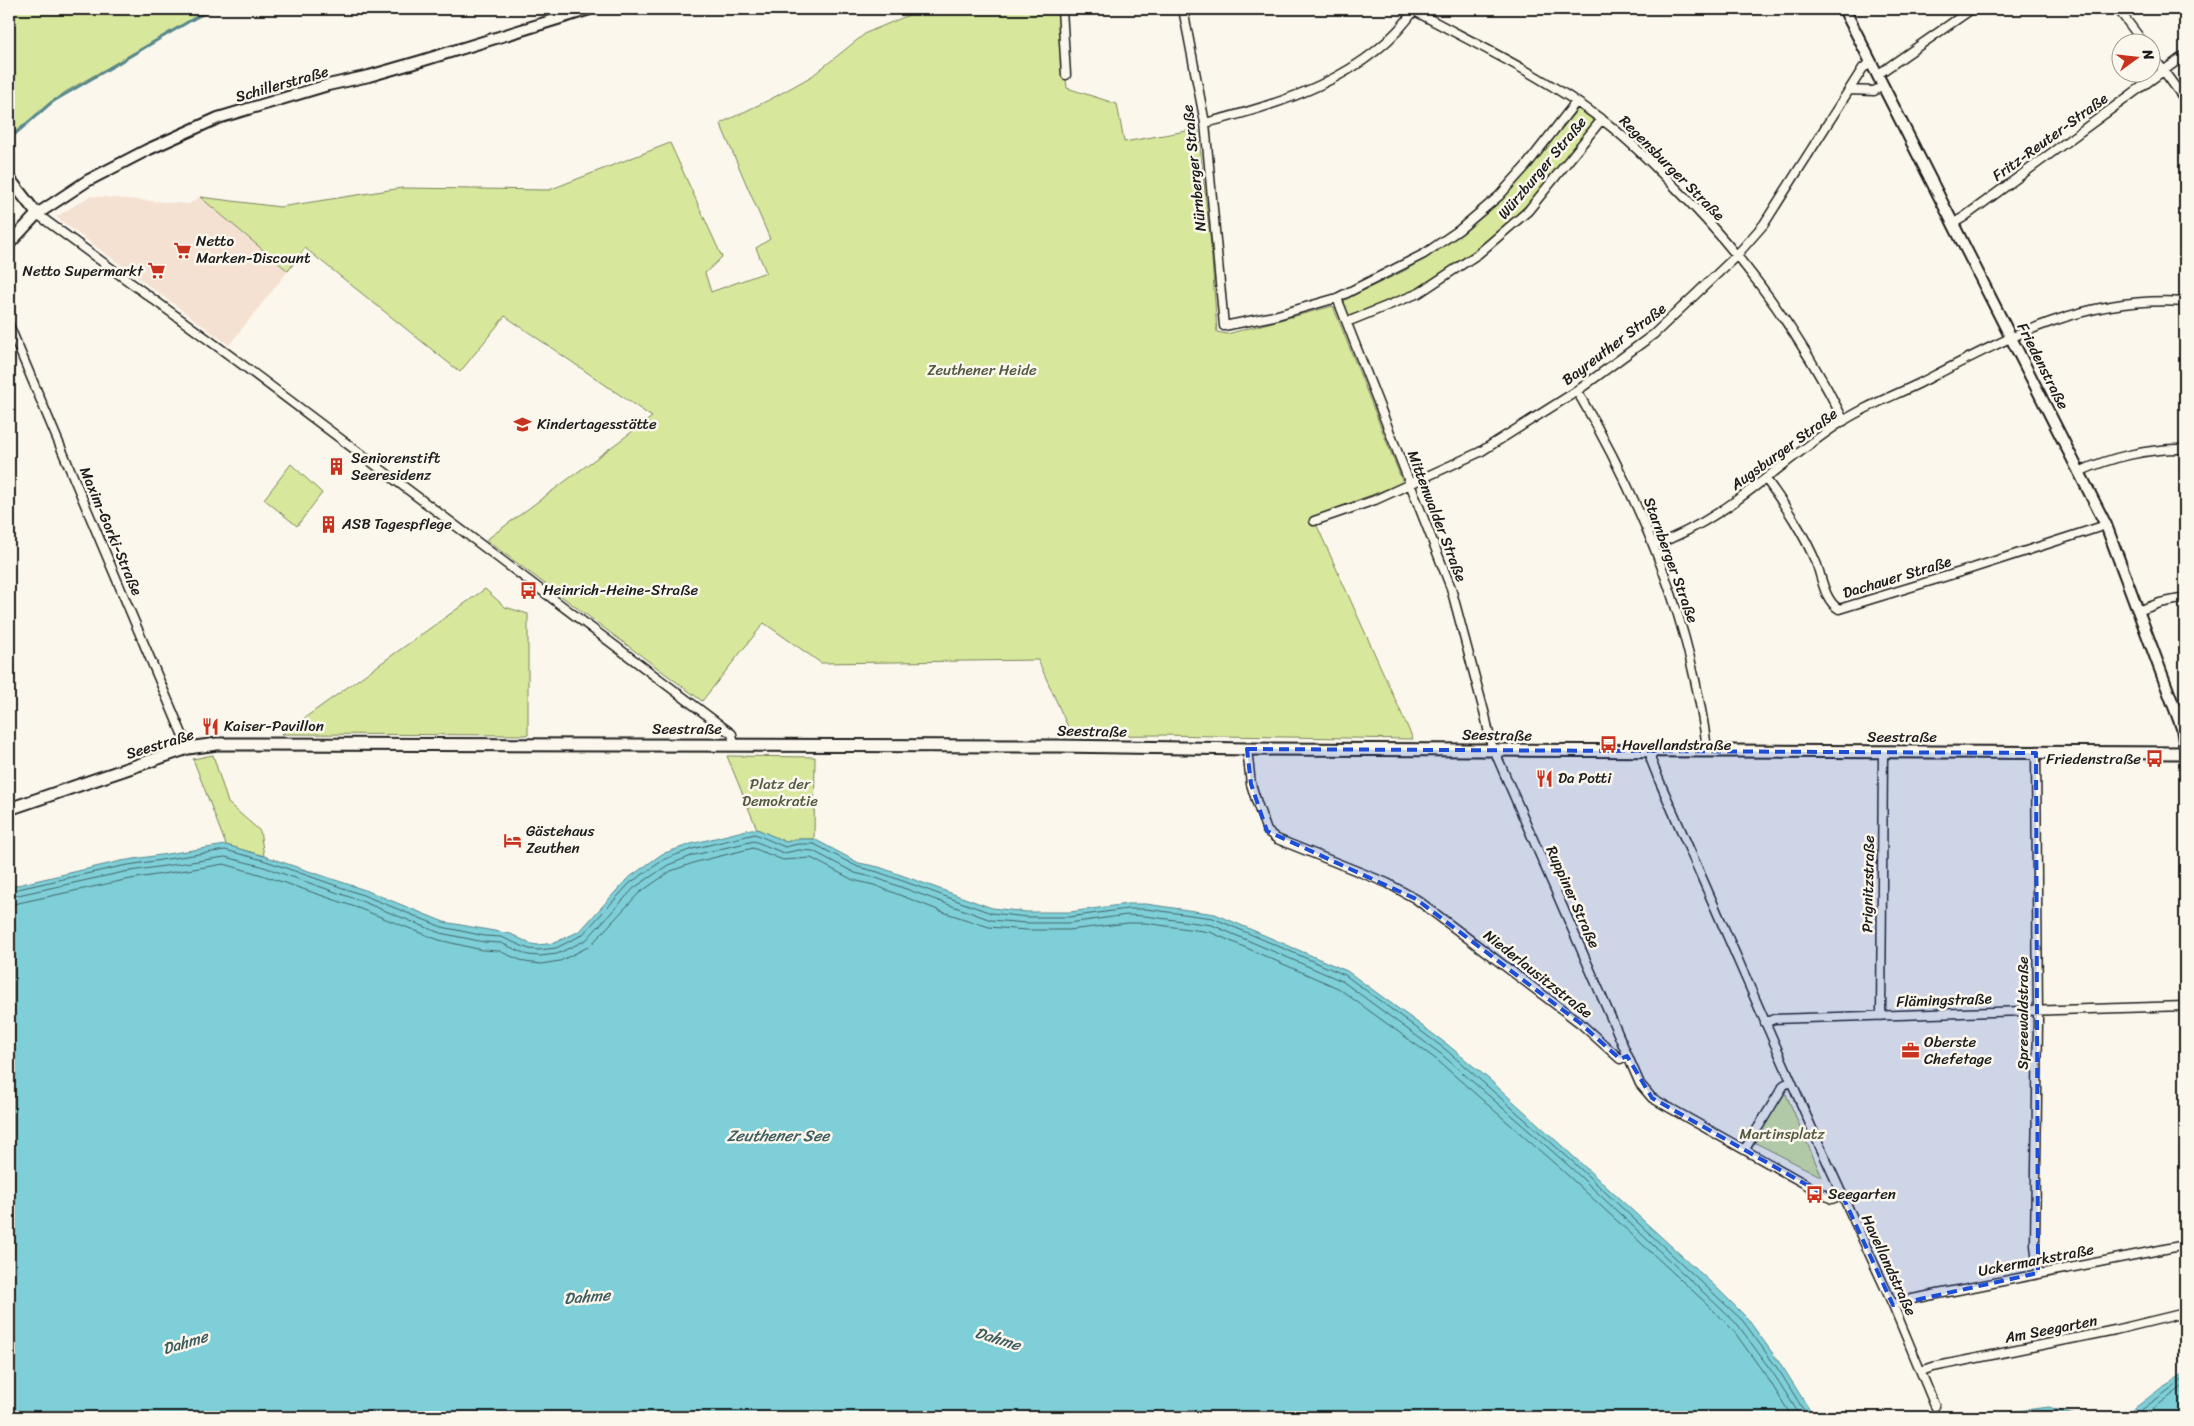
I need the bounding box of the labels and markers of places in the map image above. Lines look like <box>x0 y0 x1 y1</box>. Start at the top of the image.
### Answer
place label: Netto Marken-Discount <box>196 228 311 271</box>
supermarket icon: Netto Marken-Discount <box>172 240 192 260</box>
place label: Netto Supermarkt <box>23 258 144 284</box>
supermarket icon: Netto Supermarkt <box>147 261 167 281</box>
place label: Kindertagesstätte <box>537 411 657 437</box>
school or university icon: Kindertagesstätte <box>513 414 533 434</box>
place label: Seniorenstift Seeresidenz <box>351 445 440 488</box>
building icon: Seniorenstift Seeresidenz <box>327 457 347 477</box>
place label: ASB Tagespflege <box>341 511 452 537</box>
building icon: ASB Tagespflege <box>318 514 338 534</box>
place label: Heinrich-Heine-Straße <box>543 577 698 603</box>
bus stop icon: Heinrich-Heine-Straße <box>519 580 539 600</box>
place label: Kaiser-Pavillon <box>224 713 324 739</box>
restaurant icon: Kaiser-Pavillon <box>200 716 220 736</box>
place label: Havellandstraße <box>1622 732 1732 758</box>
bus stop icon: Havellandstraße <box>1598 735 1618 755</box>
place label: Friedenstraße <box>2046 746 2141 772</box>
bus stop icon: Friedenstraße <box>2145 749 2165 769</box>
place label: Da Potti <box>1558 765 1612 791</box>
restaurant icon: Da Potti <box>1534 768 1554 788</box>
place label: Gästehaus Zeuthen <box>526 818 594 861</box>
hotel icon: Gästehaus Zeuthen <box>502 830 522 850</box>
place label: Oberste Chefetage <box>1924 1029 1992 1072</box>
office icon: Oberste Chefetage <box>1900 1041 1920 1061</box>
place label: Seegarten <box>1828 1181 1896 1207</box>
bus stop icon: Seegarten <box>1804 1184 1824 1204</box>

